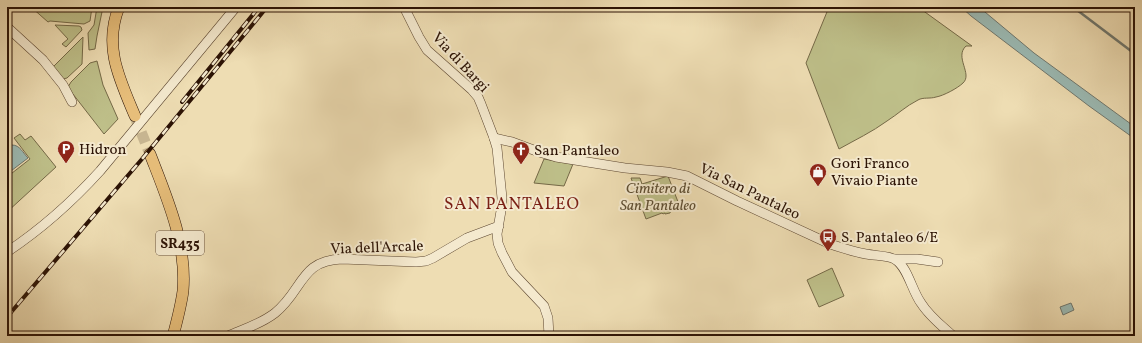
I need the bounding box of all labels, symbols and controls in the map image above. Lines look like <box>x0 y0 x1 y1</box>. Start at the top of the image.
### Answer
street label: Via di Bargi <box>426 28 493 98</box>
parking icon: Hidron <box>56 139 76 164</box>
place label: Hidron <box>79 140 127 161</box>
church icon: San Pantaleo <box>511 140 531 165</box>
place label: San Pantaleo <box>534 141 619 162</box>
place label: Gori Franco Vivaio Piante <box>831 154 918 192</box>
street label: Via San Pantaleo <box>695 159 803 226</box>
shop icon: Gori Franco Vivaio Piante <box>808 162 828 187</box>
park label: Cimitero di San Pantaleo <box>620 179 696 217</box>
district label: SAN PANTALEO <box>444 193 580 216</box>
bus stop icon: S. Pantaleo 6/E <box>818 227 838 252</box>
place label: S. Pantaleo 6/E <box>841 228 938 249</box>
road number: SR435 <box>156 231 204 255</box>
street label: Via dell'Arcale <box>330 236 424 261</box>

